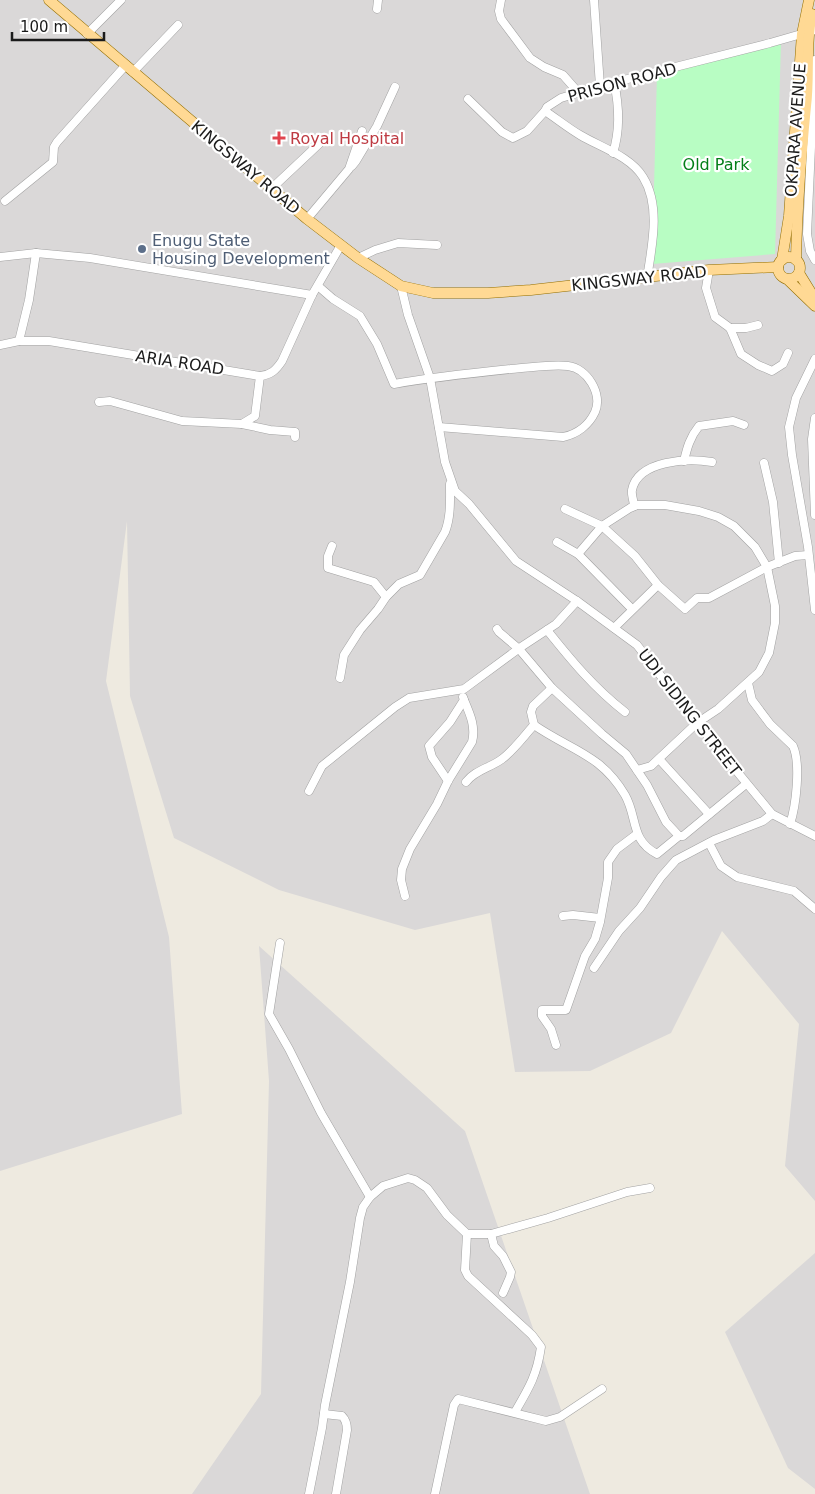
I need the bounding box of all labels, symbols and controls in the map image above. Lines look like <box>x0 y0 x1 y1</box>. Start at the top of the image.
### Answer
scale bar <box>12 10 105 42</box>
text: 100 m <box>20 18 68 36</box>
street label: PRISON ROAD <box>566 59 679 106</box>
street label: OKPARA AVENUE <box>781 63 810 197</box>
street label: KINGSWAY ROAD <box>188 116 304 218</box>
place label: Royal Hospital <box>290 129 404 148</box>
marker: Royal Hospital <box>272 131 286 145</box>
park label: Old Park <box>683 155 750 174</box>
place label: Enugu State Housing Development <box>152 231 330 268</box>
marker: Enugu State Housing Development <box>136 243 148 255</box>
street label: KINGSWAY ROAD <box>570 262 708 295</box>
street label: ARIA ROAD <box>134 346 226 379</box>
street label: UDI SIDING STREET <box>634 645 745 780</box>

